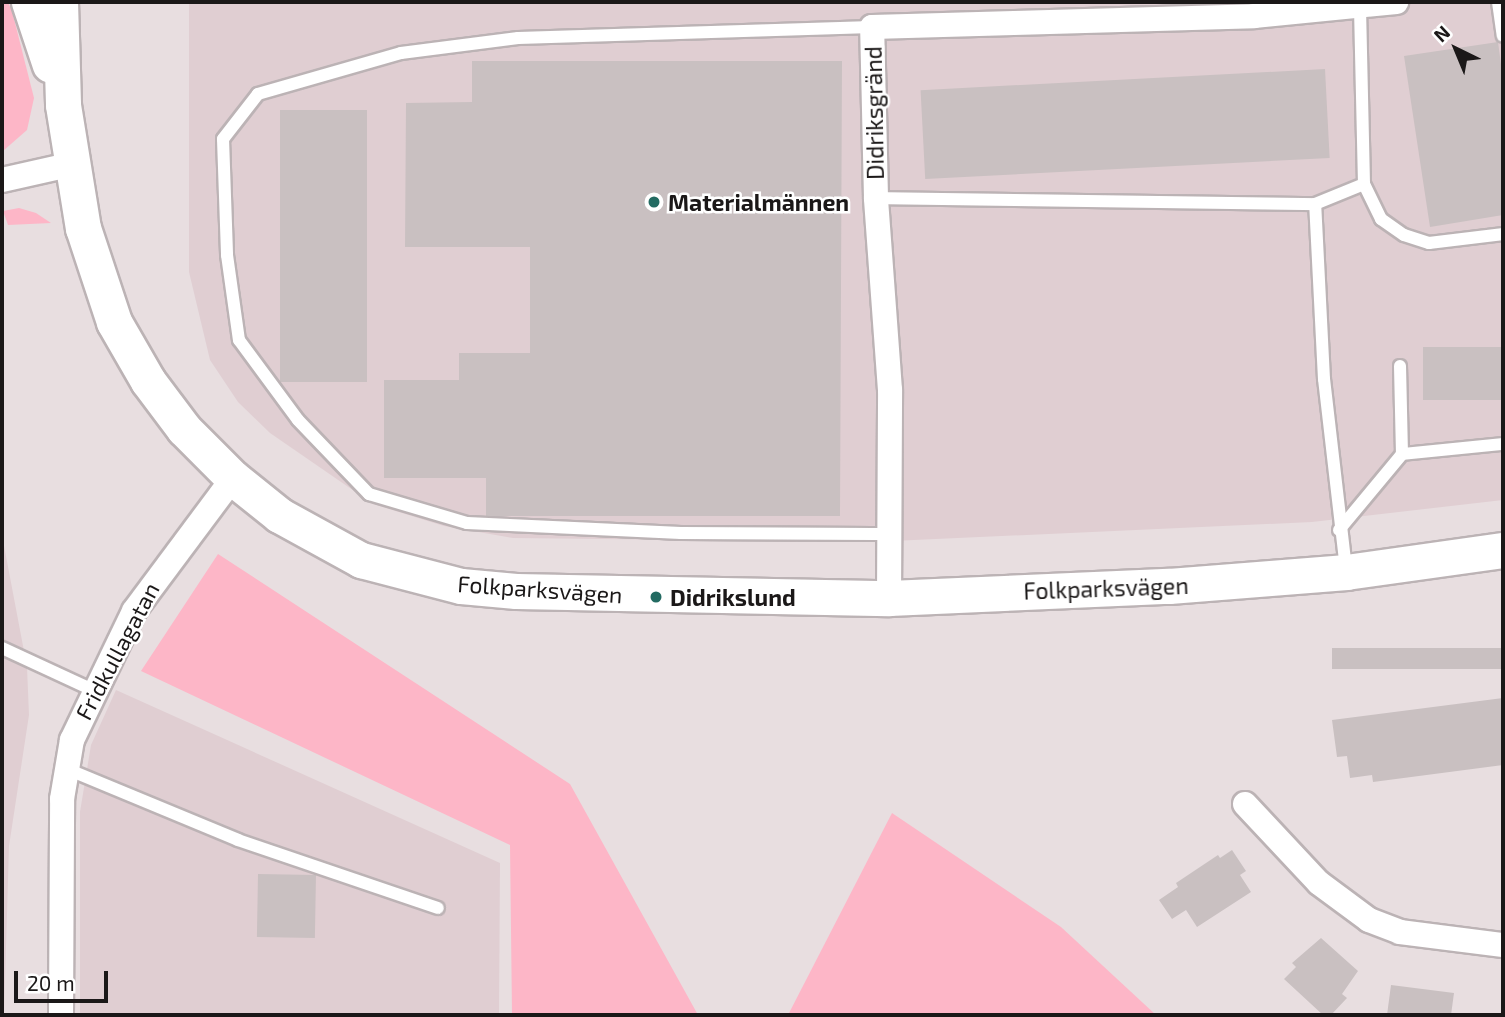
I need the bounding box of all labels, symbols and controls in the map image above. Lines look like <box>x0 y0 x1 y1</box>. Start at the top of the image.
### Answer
north arrow <box>1421 14 1491 84</box>
text: N <box>1428 20 1454 46</box>
street label: Didriksgränd <box>859 46 889 180</box>
place label: Materialmännen <box>668 188 849 216</box>
marker: Materialmännen <box>646 194 662 210</box>
street label: Folkparksvägen <box>457 569 623 609</box>
street label: Folkparksvägen <box>1023 571 1189 605</box>
street label: Fridkullagatan <box>69 578 165 724</box>
place label: Didrikslund <box>670 583 796 611</box>
marker: Didrikslund <box>648 589 664 605</box>
scale bar <box>18 958 112 1002</box>
text: 20 m <box>27 970 75 995</box>

